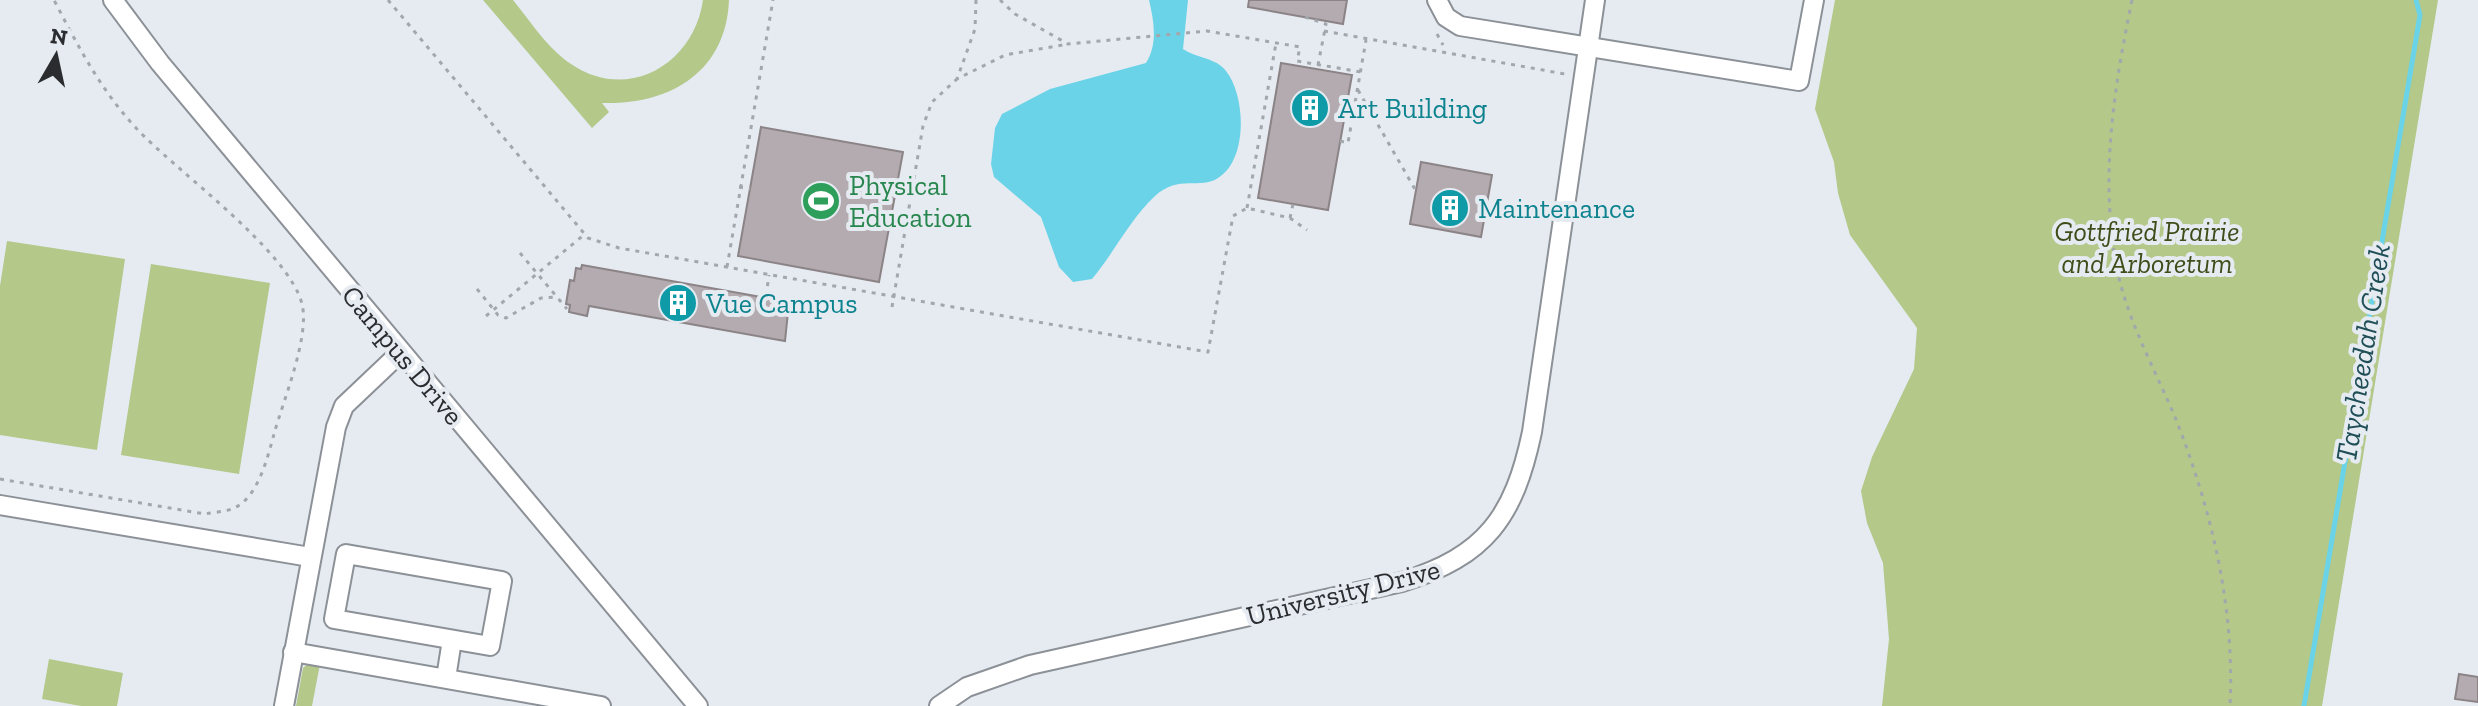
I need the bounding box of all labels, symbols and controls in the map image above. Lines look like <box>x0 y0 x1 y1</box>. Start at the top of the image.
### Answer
north arrow <box>16 16 96 96</box>
text: N <box>49 22 70 51</box>
building icon: Art Building <box>1289 87 1331 129</box>
place label: Art Building <box>1338 92 1487 125</box>
place label: Physical Education <box>849 169 972 234</box>
sports icon: Physical Education <box>800 180 842 222</box>
building icon: Maintenance <box>1429 187 1471 229</box>
place label: Maintenance <box>1478 192 1635 225</box>
park label: Gottfried Prairie and Arboretum <box>2055 215 2240 280</box>
water label: Taycheedah Creek <box>2328 241 2398 465</box>
street label: Campus Drive <box>335 279 470 432</box>
building icon: Vue Campus <box>657 282 699 324</box>
place label: Vue Campus <box>705 287 858 320</box>
street label: University Drive <box>1243 553 1443 632</box>

